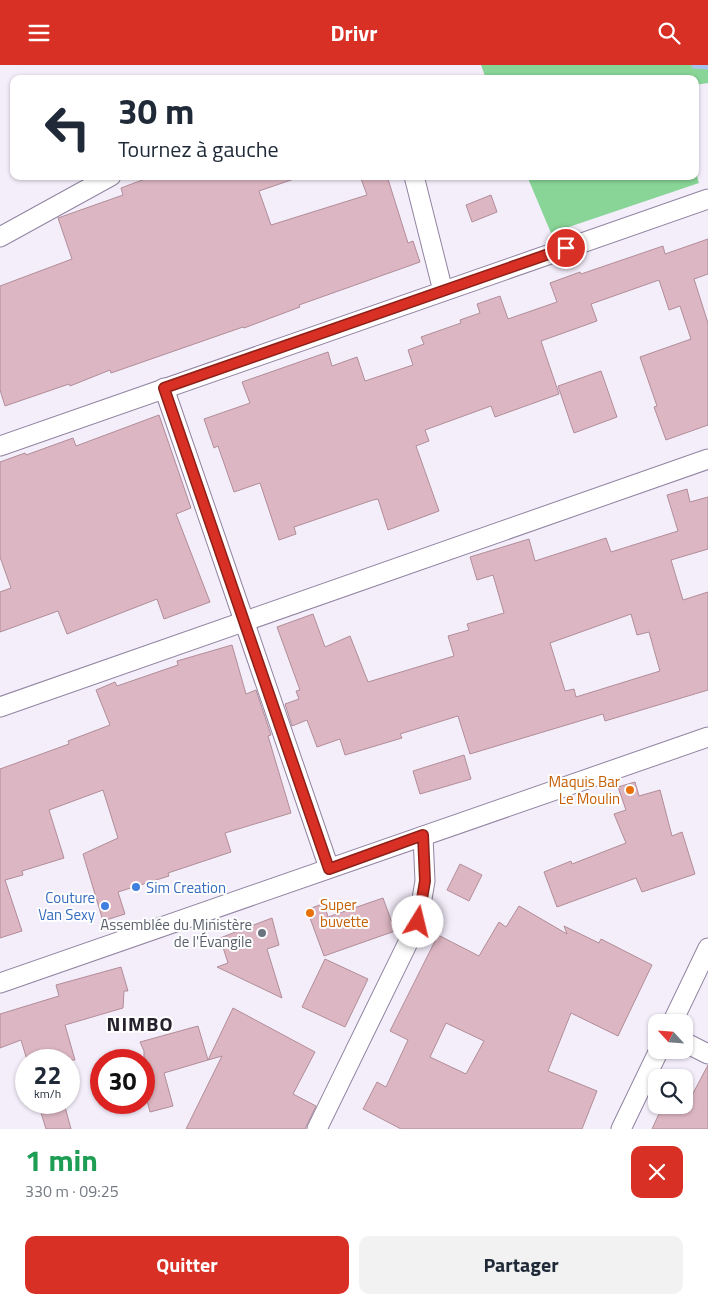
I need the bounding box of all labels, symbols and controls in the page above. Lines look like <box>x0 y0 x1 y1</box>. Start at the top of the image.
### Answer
text: Drivr <box>330 16 378 50</box>
icon: menu <box>25 19 53 47</box>
icon: search <box>655 19 683 47</box>
text: 30 m <box>118 84 194 138</box>
icon: left <box>35 95 100 160</box>
text: Tournez à gauche <box>118 132 279 166</box>
pin <box>545 227 587 269</box>
icon: arrive <box>552 234 580 262</box>
place label: Maquis Bar Le Moulin <box>549 770 620 810</box>
marker: Maquis Bar Le Moulin <box>624 784 636 796</box>
place label: Sim Creation <box>146 876 226 899</box>
marker: Sim Creation <box>130 881 142 893</box>
place label: Couture Van Sexy <box>38 886 95 926</box>
place label: Super buvette <box>320 893 369 933</box>
position arrow <box>391 895 443 947</box>
marker: Couture Van Sexy <box>99 900 111 912</box>
marker: Super buvette <box>304 907 316 919</box>
place label: Assemblée du Ministère de l'Évangile <box>100 913 252 953</box>
marker: Assemblée du Ministère de l'Évangile <box>256 927 268 939</box>
district label: NIMBO <box>107 1008 173 1039</box>
north arrow <box>648 1014 692 1059</box>
map controls <box>648 1014 693 1114</box>
speed limit sign: 30 <box>90 1049 155 1114</box>
text: 22 <box>33 1056 62 1094</box>
button: search <box>648 1069 693 1114</box>
text: km/h <box>34 1084 61 1103</box>
text: 1 min <box>25 1137 98 1183</box>
button: close <box>631 1146 683 1198</box>
text: 330 m · 09:25 <box>25 1179 119 1203</box>
button: Quitter <box>25 1236 349 1294</box>
button: Partager <box>359 1236 683 1294</box>

